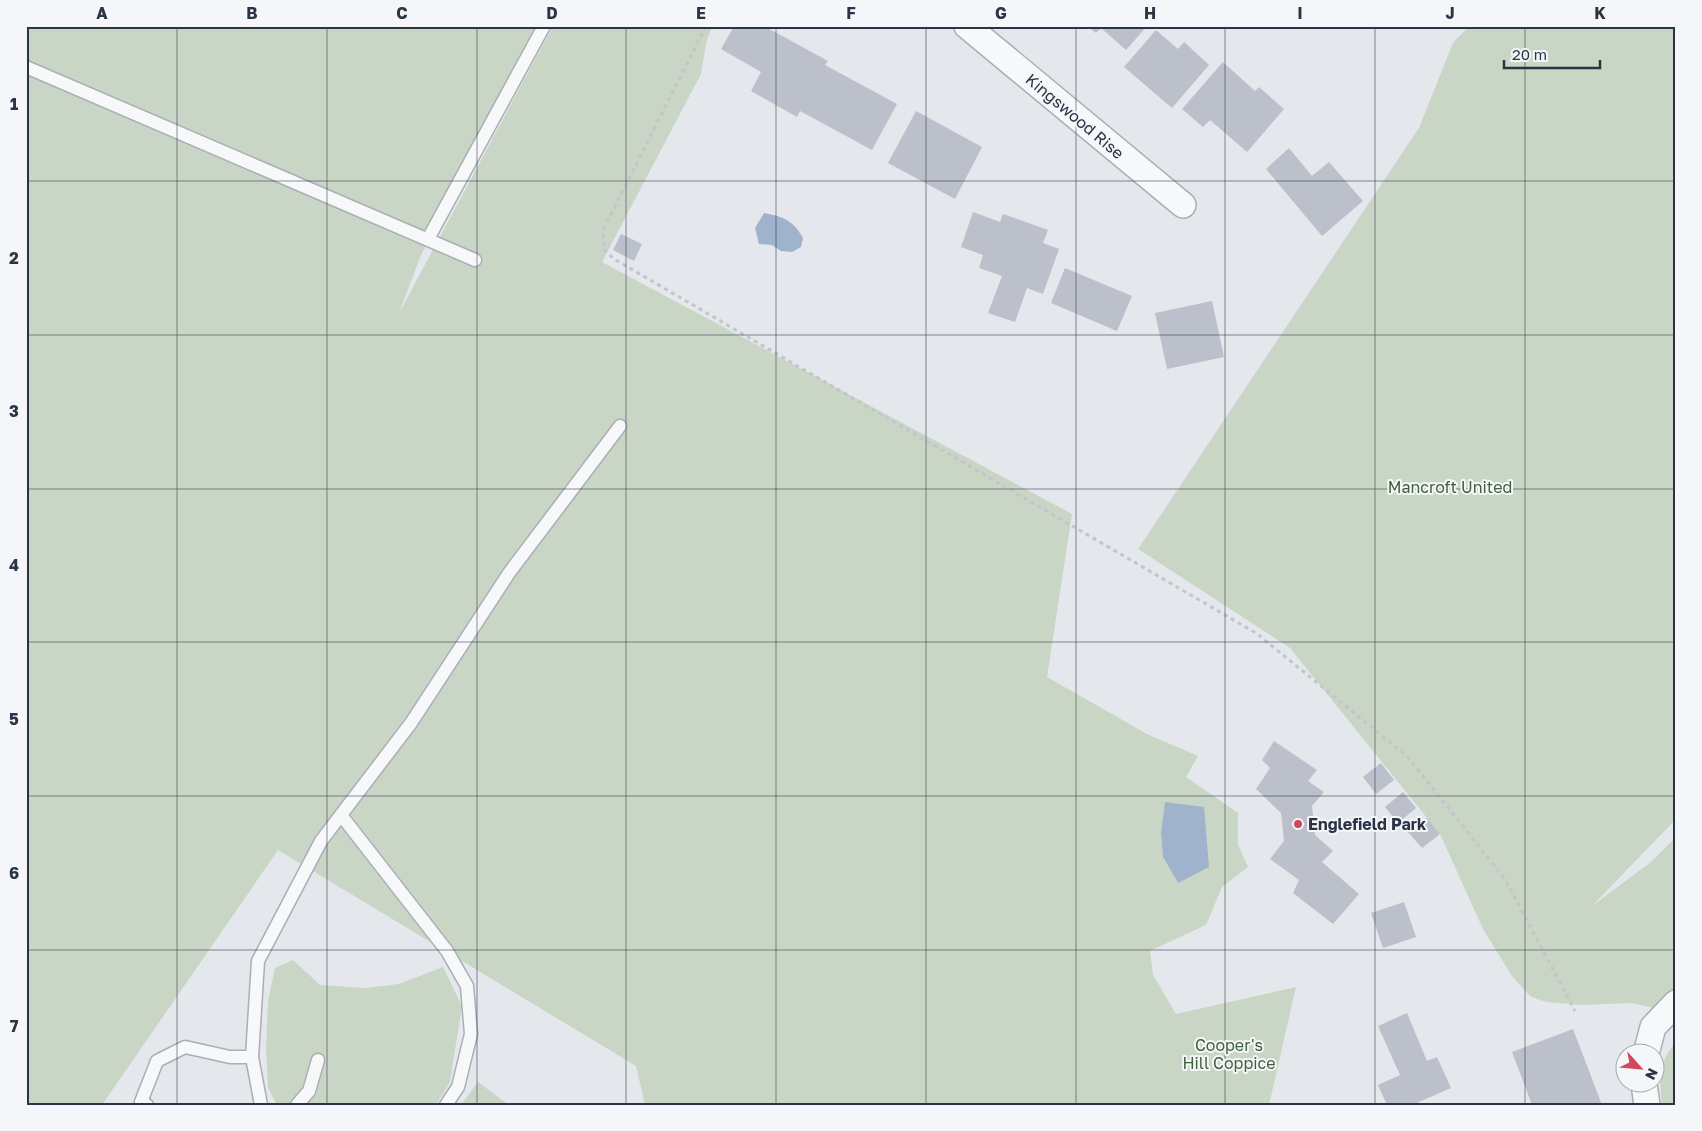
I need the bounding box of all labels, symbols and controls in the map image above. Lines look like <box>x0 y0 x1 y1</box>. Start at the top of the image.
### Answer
text: A <box>96 3 108 23</box>
text: B <box>246 3 258 23</box>
text: C <box>396 3 408 23</box>
text: D <box>546 3 558 23</box>
text: E <box>696 3 706 23</box>
text: F <box>846 3 856 23</box>
text: G <box>995 3 1007 23</box>
text: H <box>1144 3 1156 23</box>
text: I <box>1297 3 1303 23</box>
text: J <box>1445 3 1455 23</box>
text: K <box>1594 3 1606 23</box>
scale bar <box>1504 38 1601 70</box>
text: 20 m <box>1512 45 1547 63</box>
street label: Kingswood Rise <box>1022 69 1128 163</box>
text: 1 <box>10 94 18 114</box>
text: 2 <box>9 248 19 268</box>
text: 3 <box>9 401 19 421</box>
park label: Mancroft United <box>1388 477 1512 497</box>
text: 4 <box>9 555 19 575</box>
text: 5 <box>9 709 19 729</box>
place label: Englefield Park <box>1308 814 1427 834</box>
marker: Englefield Park <box>1292 818 1304 830</box>
text: 6 <box>9 863 19 883</box>
text: 7 <box>10 1016 19 1036</box>
park label: Cooper's Hill Coppice <box>1182 1035 1276 1073</box>
north arrow <box>1614 1044 1664 1094</box>
text: N <box>1642 1066 1662 1083</box>

